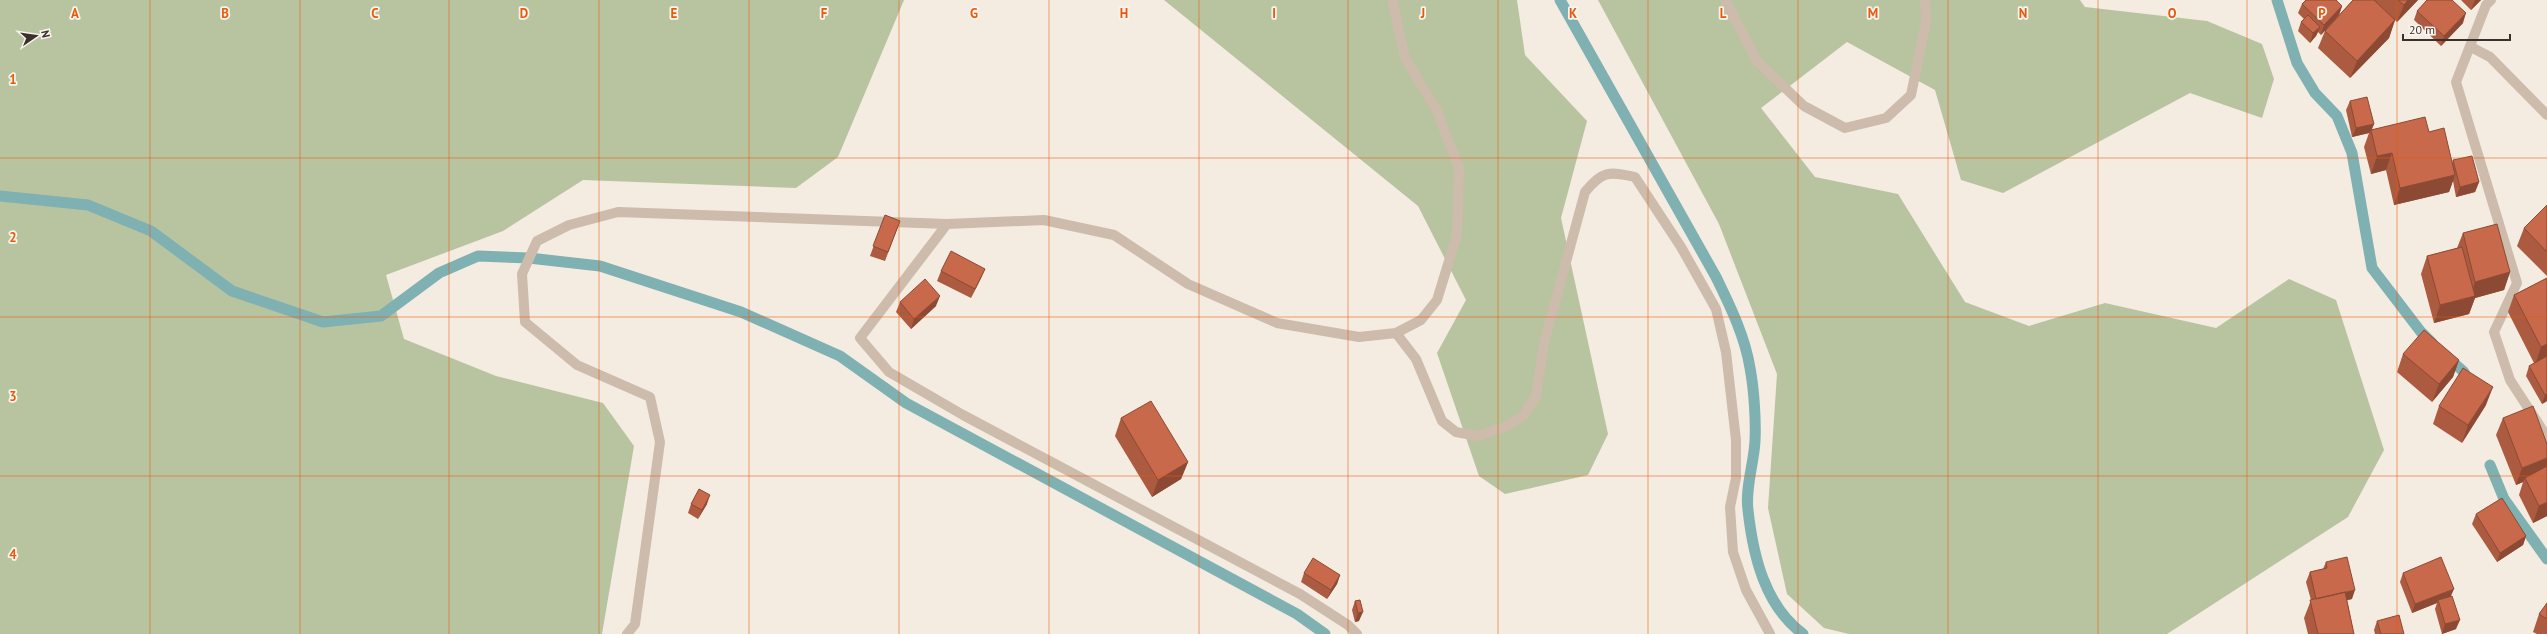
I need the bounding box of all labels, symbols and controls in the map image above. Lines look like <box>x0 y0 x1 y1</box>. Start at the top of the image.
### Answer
text: A <box>71 5 79 22</box>
text: B <box>221 5 229 22</box>
text: C <box>371 5 379 22</box>
text: D <box>520 5 528 22</box>
text: E <box>671 5 678 22</box>
text: F <box>821 5 828 22</box>
text: G <box>970 5 978 22</box>
text: H <box>1120 5 1128 22</box>
text: I <box>1272 5 1276 22</box>
text: J <box>1420 5 1425 22</box>
text: K <box>1569 5 1577 22</box>
text: L <box>1720 5 1727 22</box>
text: M <box>1868 5 1878 22</box>
text: N <box>2019 5 2027 22</box>
text: O <box>2168 5 2177 22</box>
text: P <box>2318 5 2326 22</box>
north arrow <box>16 16 56 56</box>
scale bar <box>2403 16 2510 42</box>
text: 20 m <box>2409 22 2435 37</box>
text: N <box>38 29 53 39</box>
text: 1 <box>9 71 17 88</box>
text: 2 <box>9 229 17 246</box>
text: 3 <box>9 388 17 405</box>
text: 4 <box>9 546 17 563</box>

